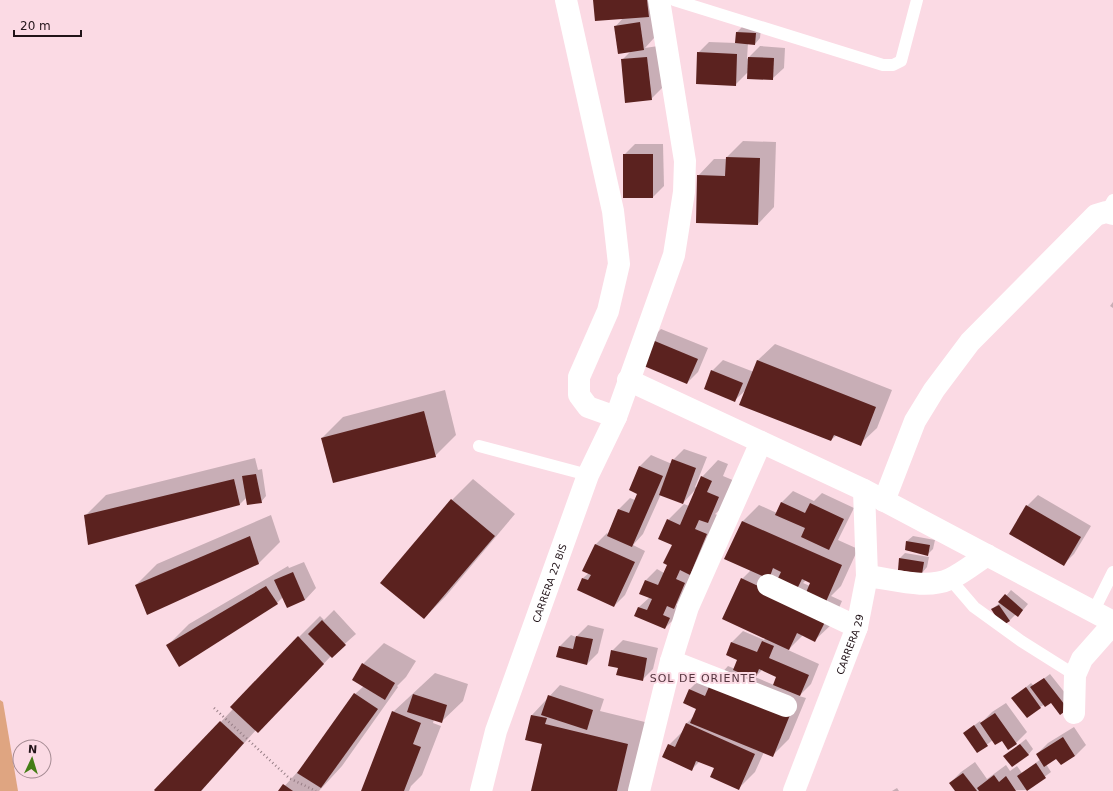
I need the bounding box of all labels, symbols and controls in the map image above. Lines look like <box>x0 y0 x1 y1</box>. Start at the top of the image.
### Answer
scale bar <box>14 12 81 38</box>
text: 20 m <box>20 19 51 33</box>
street label: CARRERA 22 BIS <box>530 542 569 624</box>
street label: CARRERA 29 <box>834 613 865 676</box>
district label: SOL DE ORIENTE <box>650 672 756 685</box>
north arrow <box>12 739 52 779</box>
text: N <box>28 743 38 756</box>

